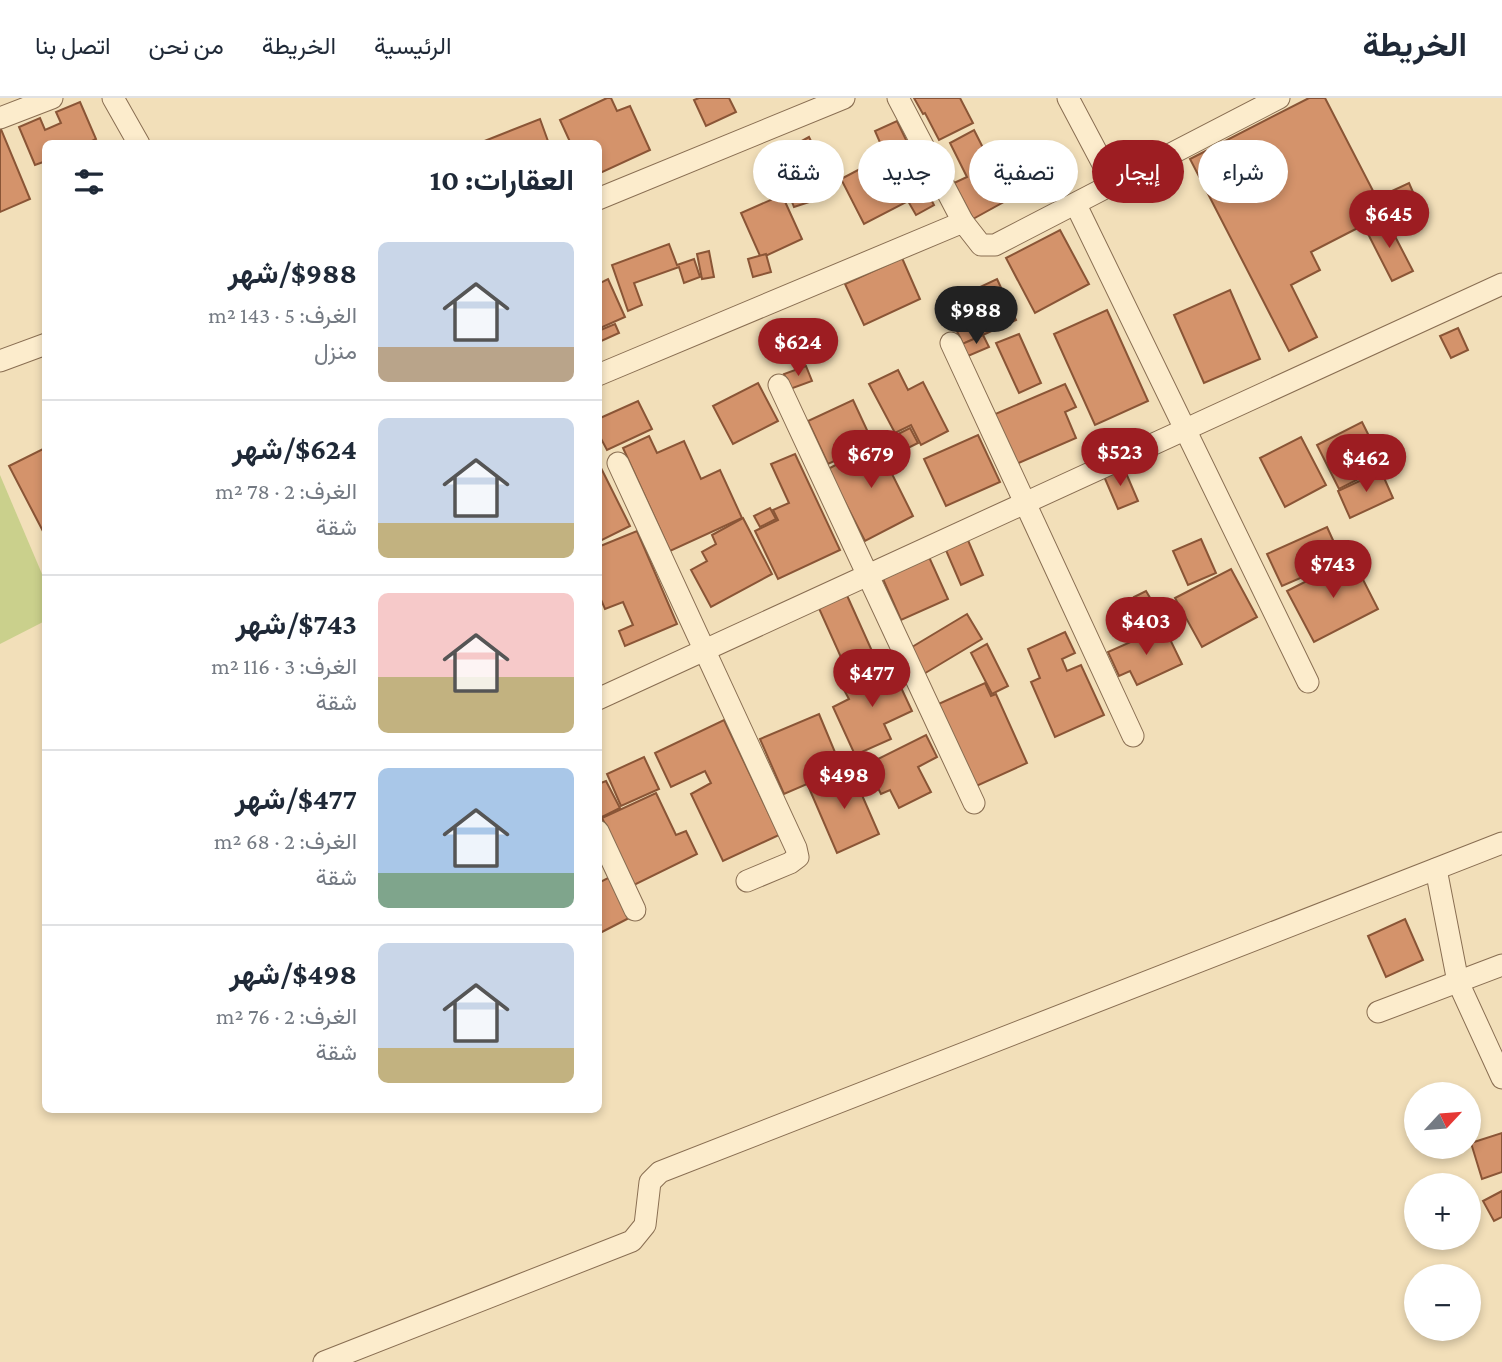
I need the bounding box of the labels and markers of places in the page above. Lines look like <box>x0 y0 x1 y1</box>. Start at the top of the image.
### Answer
pin: $645 <box>1348 190 1430 250</box>
pin: $988 <box>935 286 1017 346</box>
pin: $624 <box>757 318 839 378</box>
pin: $523 <box>1079 428 1161 488</box>
pin: $679 <box>830 430 912 490</box>
pin: $462 <box>1325 434 1407 494</box>
pin: $743 <box>1292 540 1374 600</box>
pin: $403 <box>1105 598 1187 657</box>
pin: $477 <box>831 650 913 709</box>
pin: $498 <box>803 752 885 811</box>

